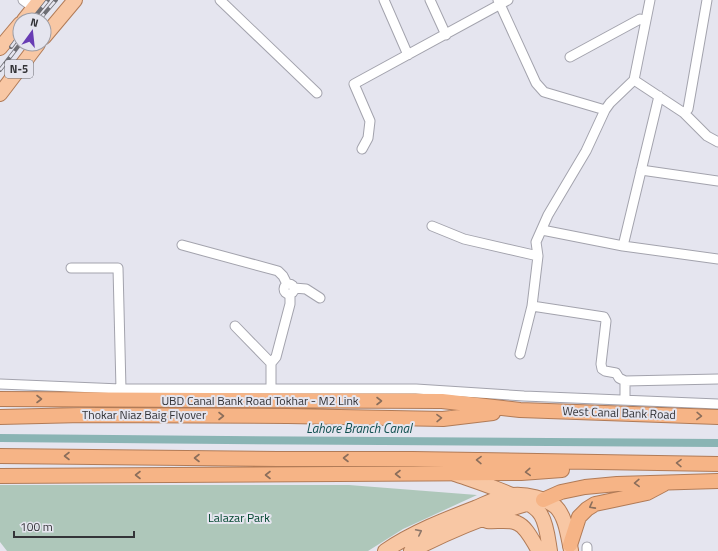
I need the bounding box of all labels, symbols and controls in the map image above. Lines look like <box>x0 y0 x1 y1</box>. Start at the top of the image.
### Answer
north arrow <box>12 12 52 52</box>
text: N <box>29 14 40 31</box>
road number: N-5 <box>5 60 33 78</box>
street label: UBD Canal Bank Road Tokhar - M2 Link <box>161 391 359 410</box>
one-way arrow <box>36 395 42 403</box>
one-way arrow <box>376 397 382 405</box>
street label: West Canal Bank Road <box>562 401 676 424</box>
street label: Thokar Niaz Baig Flyover <box>82 405 206 424</box>
one-way arrow <box>218 411 224 420</box>
one-way arrow <box>696 412 702 420</box>
one-way arrow <box>436 414 442 422</box>
water label: Lahore Branch Canal <box>306 418 414 438</box>
one-way arrow <box>64 452 70 460</box>
one-way arrow <box>194 454 200 463</box>
one-way arrow <box>343 454 349 462</box>
one-way arrow <box>476 456 482 464</box>
one-way arrow <box>676 459 682 467</box>
one-way arrow <box>525 468 531 477</box>
one-way arrow <box>395 470 401 478</box>
one-way arrow <box>135 471 141 479</box>
one-way arrow <box>265 471 271 479</box>
one-way arrow <box>634 479 640 487</box>
one-way arrow <box>589 501 596 509</box>
park label: Lalazar Park <box>208 508 270 527</box>
scale bar <box>14 513 134 539</box>
text: 100 m <box>20 517 53 536</box>
one-way arrow <box>415 529 422 537</box>

